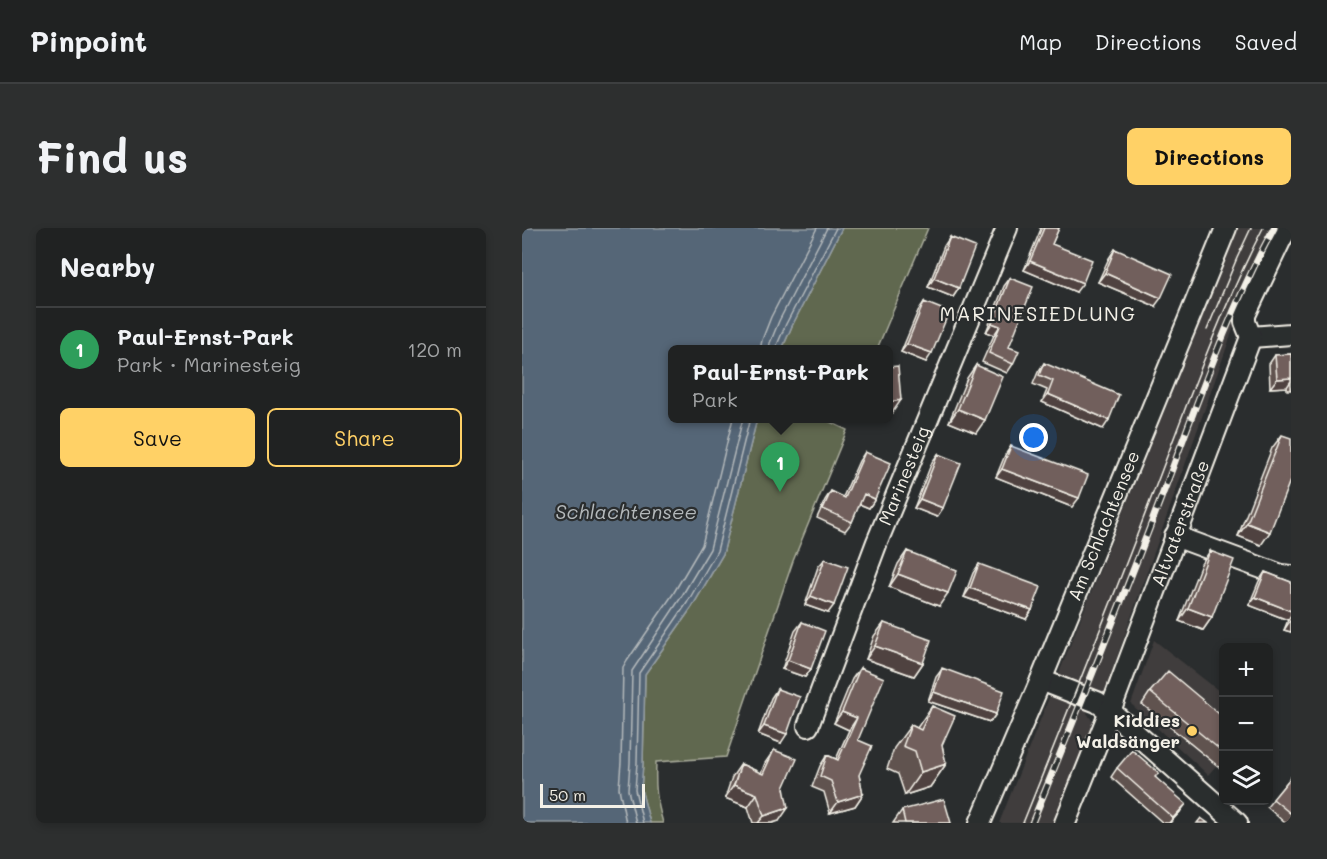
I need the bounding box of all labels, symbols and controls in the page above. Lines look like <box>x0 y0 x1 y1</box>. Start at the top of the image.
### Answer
text: Pinpoint <box>30 23 147 59</box>
text: Map <box>1019 28 1062 55</box>
text: Directions <box>1095 28 1202 55</box>
text: Saved <box>1235 28 1297 55</box>
button: Directions <box>1127 128 1291 185</box>
text: Find us <box>36 129 188 184</box>
text: Nearby <box>60 250 155 284</box>
district label: MARINESIEDLUNG <box>939 300 1137 326</box>
text: Paul-Ernst-Park <box>117 322 294 351</box>
text: 1 <box>75 336 84 362</box>
text: 120 m <box>407 336 462 362</box>
popup <box>668 345 893 423</box>
text: Park · Marinesteig <box>117 351 301 377</box>
text: Paul-Ernst-Park <box>692 357 869 386</box>
text: Park <box>692 386 738 412</box>
button: Save <box>60 408 255 467</box>
button: Share <box>267 408 462 467</box>
street label: Marinesteig <box>872 422 935 529</box>
your location <box>1019 423 1048 452</box>
pin: 1 <box>760 442 800 492</box>
street label: Am Schlachtensee <box>1062 447 1145 604</box>
street label: Altvaterstraße <box>1145 457 1214 590</box>
water label: Schlachtensee <box>555 498 697 524</box>
map controls <box>1219 643 1273 805</box>
button: + <box>1219 643 1273 697</box>
button: − <box>1219 697 1273 751</box>
place label: Kiddies Waldsänger <box>1076 708 1180 753</box>
marker: Kiddies Waldsänger <box>1185 724 1199 738</box>
button: layers <box>1219 751 1273 805</box>
scale bar <box>540 781 645 808</box>
text: 50 m <box>549 784 586 805</box>

